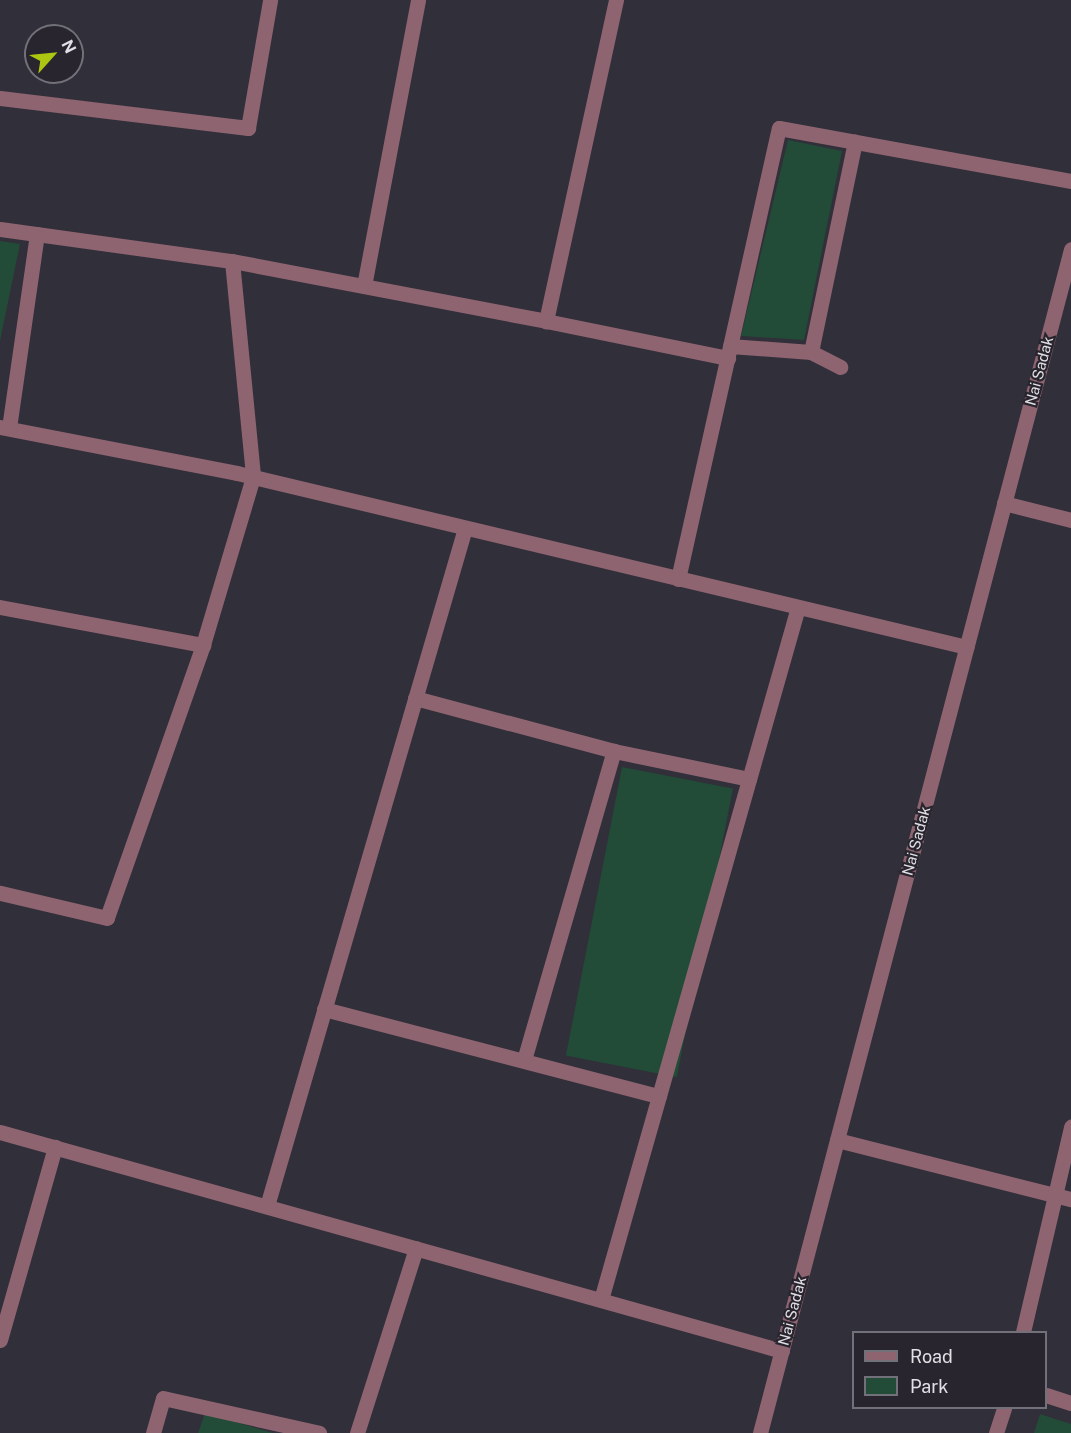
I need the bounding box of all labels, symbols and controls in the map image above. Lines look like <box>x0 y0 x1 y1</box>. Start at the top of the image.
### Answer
north arrow <box>24 24 84 84</box>
text: N <box>57 37 80 56</box>
street label: Nai Sadak <box>1021 334 1057 408</box>
street label: Nai Sadak <box>898 804 934 878</box>
street label: Nai Sadak <box>774 1274 810 1348</box>
legend <box>852 1331 1047 1409</box>
text: Road <box>910 1346 953 1367</box>
text: Park <box>910 1376 948 1397</box>

